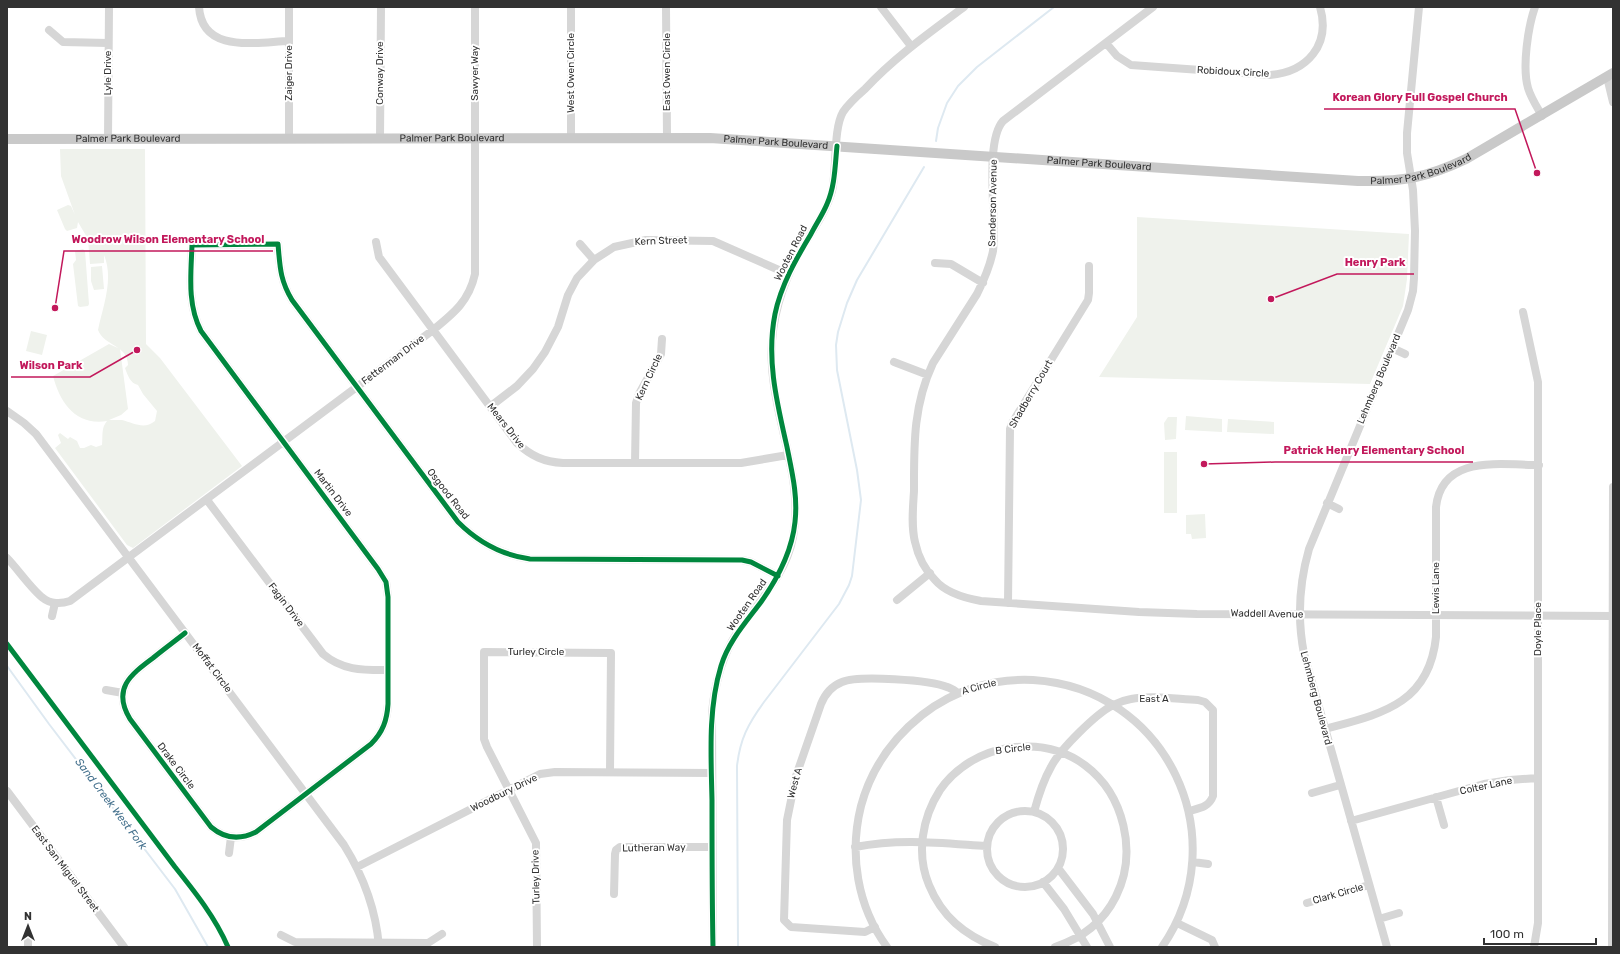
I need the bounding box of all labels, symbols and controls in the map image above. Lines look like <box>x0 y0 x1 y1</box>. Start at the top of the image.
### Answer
street label: West Owen Circle <box>565 33 577 113</box>
street label: East Owen Circle <box>661 33 673 111</box>
street label: Conway Drive <box>374 41 386 105</box>
street label: Zaiger Drive <box>283 45 295 101</box>
street label: Sawyer Way <box>469 45 481 101</box>
street label: Lyle Drive <box>102 50 114 95</box>
street label: Robidoux Circle <box>1196 64 1270 80</box>
callout: Korean Glory Full Gospel Church <box>1324 86 1515 109</box>
text: Korean Glory Full Gospel Church <box>1332 91 1508 104</box>
street label: Palmer Park Boulevard <box>400 132 504 144</box>
street label: Palmer Park Boulevard <box>76 133 180 145</box>
street label: Palmer Park Boulevard <box>723 133 829 152</box>
street label: Palmer Park Boulevard <box>1370 151 1474 187</box>
street label: Palmer Park Boulevard <box>1046 154 1152 173</box>
street label: Sanderson Avenue <box>986 159 1000 247</box>
street label: Wooten Road <box>772 223 810 283</box>
callout: Woodrow Wilson Elementary School <box>64 228 273 251</box>
text: Woodrow Wilson Elementary School <box>72 233 264 246</box>
street label: Kern Street <box>635 234 688 248</box>
callout: Henry Park <box>1337 251 1414 274</box>
text: Henry Park <box>1345 256 1406 269</box>
street label: Fetterman Drive <box>359 332 427 388</box>
street label: Lehmberg Boulevard <box>1355 332 1403 426</box>
street label: Kern Circle <box>633 351 665 402</box>
callout: Wilson Park <box>11 354 90 377</box>
street label: Shadberry Court <box>1007 358 1055 430</box>
text: Wilson Park <box>20 359 83 372</box>
street label: Mears Drive <box>484 401 528 451</box>
callout: Patrick Henry Elementary School <box>1275 439 1473 462</box>
text: Patrick Henry Elementary School <box>1284 444 1464 457</box>
street label: Osgood Road <box>424 466 472 522</box>
street label: Martin Drive <box>311 467 355 519</box>
street label: Lewis Lane <box>1430 562 1442 614</box>
street label: Wooten Road <box>725 577 769 633</box>
street label: Fagin Drive <box>266 581 307 630</box>
street label: Doyle Place <box>1532 602 1544 656</box>
street label: Waddell Avenue <box>1230 607 1304 621</box>
street label: Moffat Circle <box>190 641 235 695</box>
street label: Turley Circle <box>508 646 565 658</box>
street label: Lehmberg Boulevard <box>1298 650 1334 746</box>
street label: A Circle <box>960 677 998 697</box>
street label: East A <box>1139 693 1169 705</box>
street label: Drake Circle <box>155 740 198 792</box>
street label: B Circle <box>995 741 1032 757</box>
water label: Sand Creek West Fork <box>72 756 150 852</box>
street label: West A <box>785 766 805 800</box>
street label: Woodbury Drive <box>469 771 540 814</box>
street label: Colter Lane <box>1459 775 1514 797</box>
street label: East San Miguel Street <box>29 823 101 915</box>
street label: Lutheran Way <box>622 841 686 855</box>
street label: Turley Drive <box>530 849 542 904</box>
street label: Clark Circle <box>1311 881 1365 907</box>
north arrow <box>8 906 48 946</box>
text: N <box>24 910 32 923</box>
scale bar <box>1484 920 1596 946</box>
text: 100 m <box>1490 927 1524 941</box>

